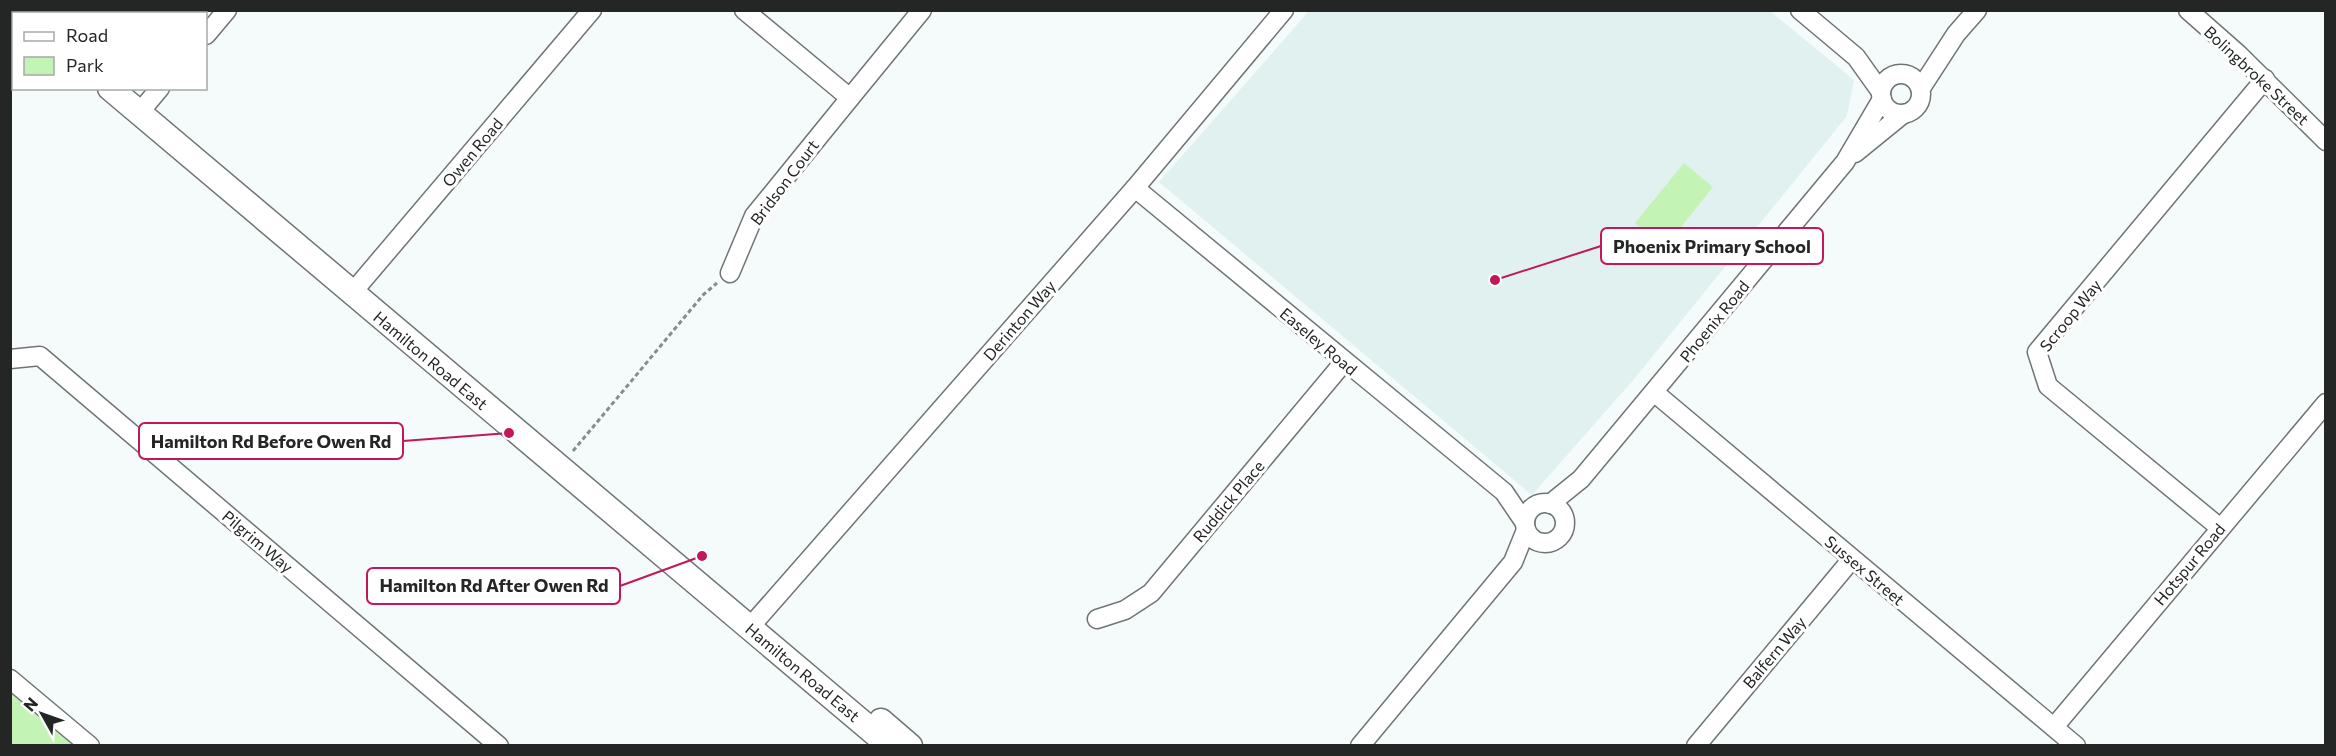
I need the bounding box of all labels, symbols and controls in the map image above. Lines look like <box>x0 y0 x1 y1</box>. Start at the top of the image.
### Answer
legend <box>12 12 207 90</box>
street label: Bolingbroke Street <box>2201 22 2314 129</box>
text: Road <box>66 24 108 46</box>
text: Park <box>66 54 104 76</box>
street label: Owen Road <box>438 114 506 190</box>
street label: Bridson Court <box>746 135 822 228</box>
callout: Phoenix Primary School <box>1601 228 1823 264</box>
text: Phoenix Primary School <box>1613 235 1811 257</box>
street label: Scroop Way <box>2035 275 2105 355</box>
street label: Derinton Way <box>979 276 1059 364</box>
street label: Phoenix Road <box>1675 276 1753 366</box>
street label: Easeley Road <box>1277 303 1361 379</box>
street label: Hamilton Road East <box>370 307 492 413</box>
callout: Hamilton Rd Before Owen Rd <box>139 423 403 459</box>
text: Hamilton Rd Before Owen Rd <box>151 430 391 452</box>
street label: Ruddick Place <box>1188 456 1268 546</box>
street label: Pilgrim Way <box>219 506 297 576</box>
street label: Hotspur Road <box>2149 519 2229 609</box>
street label: Sussex Street <box>1821 531 1909 609</box>
callout: Hamilton Rd After Owen Rd <box>367 568 620 604</box>
text: Hamilton Rd After Owen Rd <box>379 574 609 596</box>
street label: Balfern Way <box>1739 612 1809 692</box>
street label: Hamilton Road East <box>742 619 864 725</box>
north arrow <box>12 684 72 744</box>
text: N <box>19 693 41 715</box>

